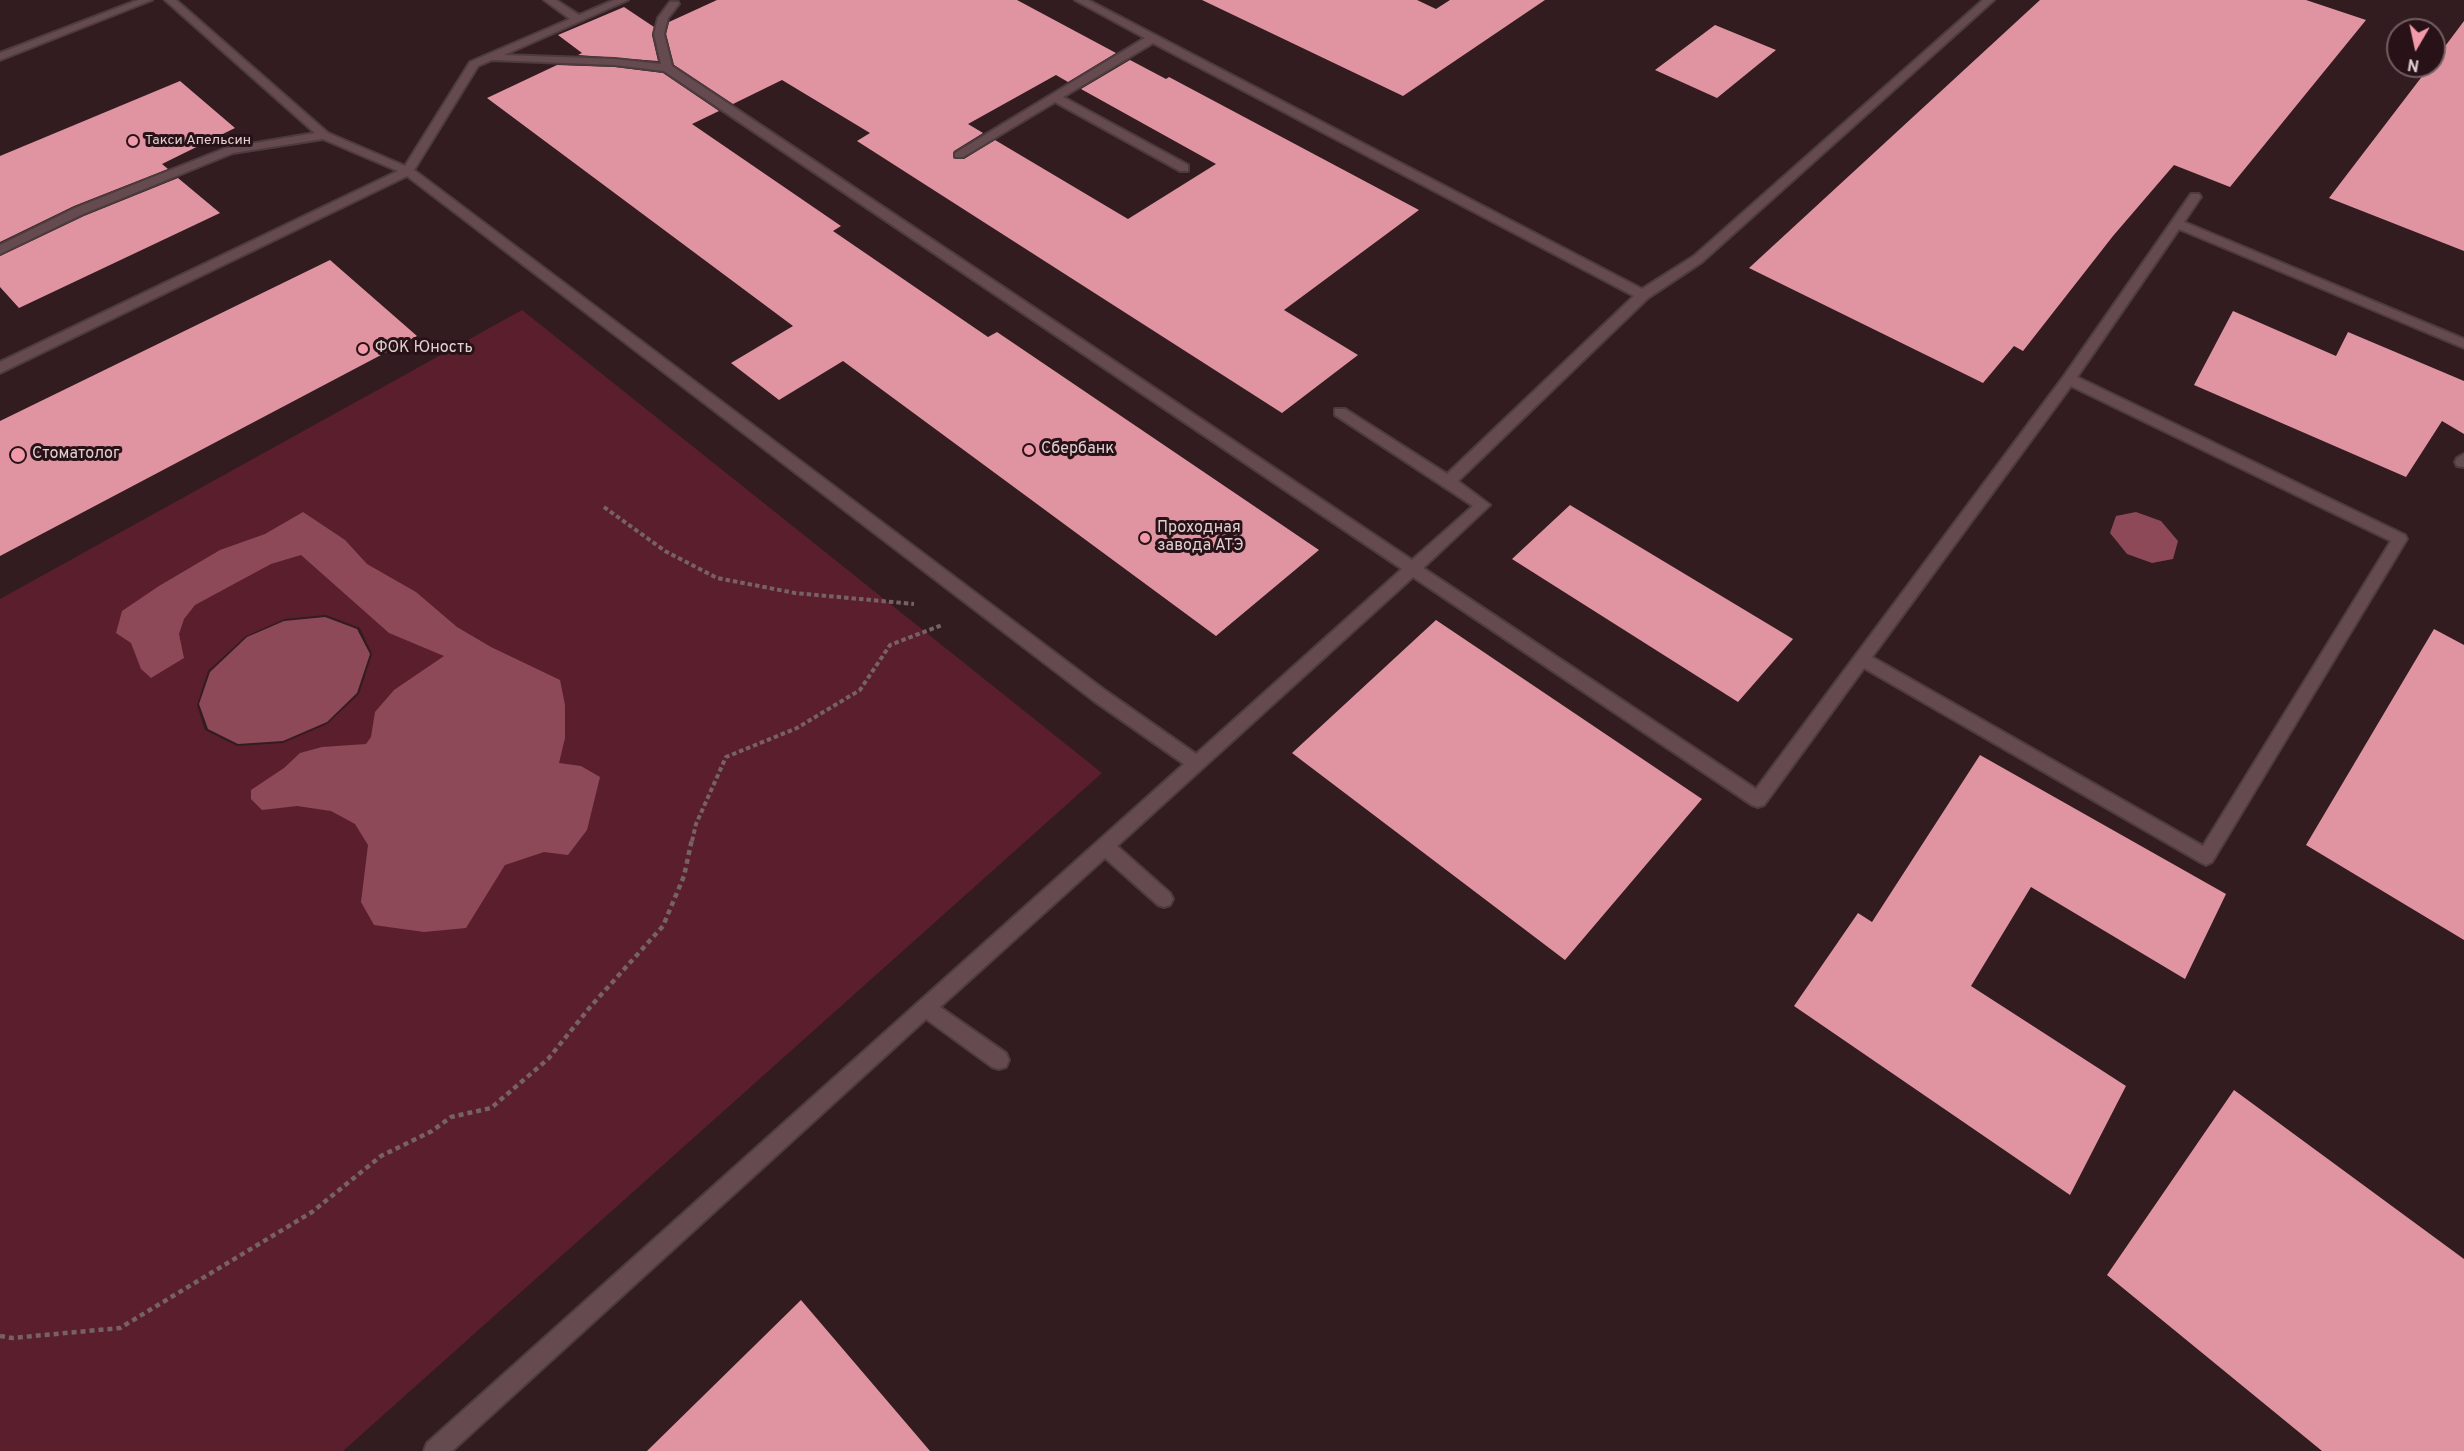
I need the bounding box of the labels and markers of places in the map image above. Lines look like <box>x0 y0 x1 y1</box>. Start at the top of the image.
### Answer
place label: Такси Апельсин <box>145 133 251 149</box>
marker: Такси Апельсин <box>126 134 140 148</box>
place label: ФОК Юность <box>375 339 473 359</box>
marker: ФОК Юность <box>356 342 370 356</box>
place label: Сбербанк <box>1041 440 1114 460</box>
marker: Сбербанк <box>1022 443 1036 457</box>
place label: Стоматолог <box>32 445 120 465</box>
marker: Стоматолог <box>9 446 27 464</box>
place label: Проходная завода АТЭ <box>1157 519 1244 557</box>
marker: Проходная завода АТЭ <box>1138 531 1152 545</box>

